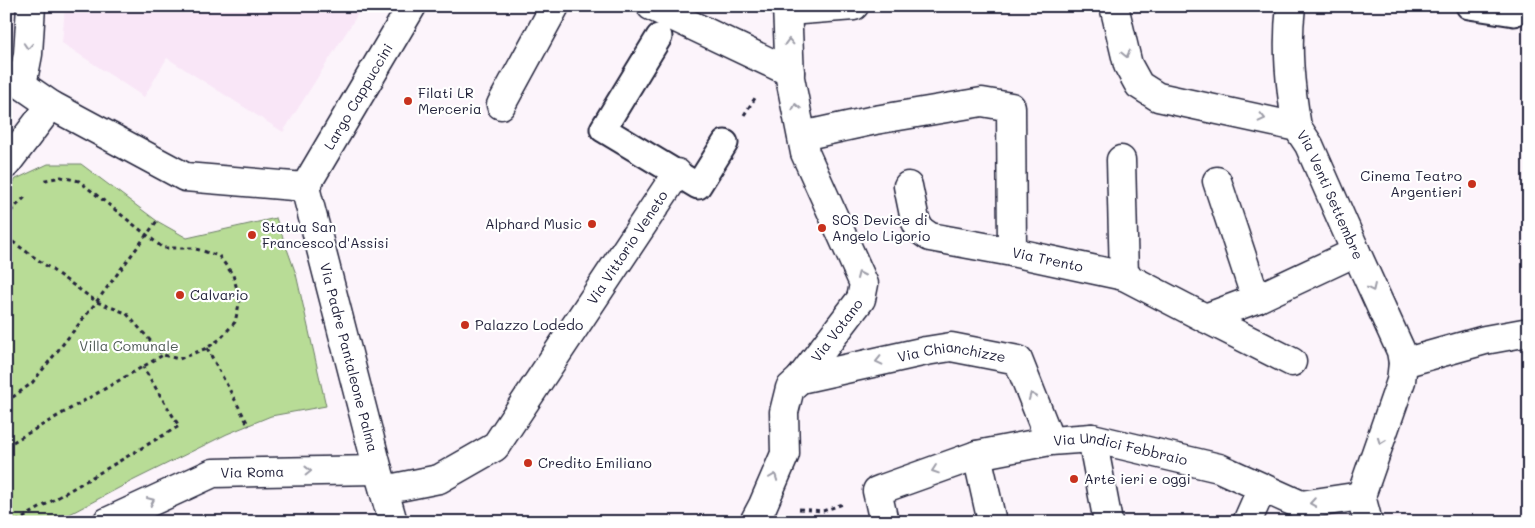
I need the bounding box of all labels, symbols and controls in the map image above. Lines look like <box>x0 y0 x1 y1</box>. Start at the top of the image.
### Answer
one-way arrow <box>784 38 794 46</box>
street label: Largo Cappuccini <box>319 40 397 153</box>
one-way arrow <box>23 42 34 50</box>
one-way arrow <box>1120 49 1131 58</box>
place label: Filati LR Merceria <box>418 83 482 118</box>
marker: Filati LR Merceria <box>402 95 414 107</box>
one-way arrow <box>791 103 802 112</box>
one-way arrow <box>1257 112 1266 123</box>
street label: Via Venti Settembre <box>1293 126 1368 263</box>
place label: Cinema Teatro Argentieri <box>1360 166 1462 201</box>
marker: Cinema Teatro Argentieri <box>1466 178 1478 190</box>
street label: Via Vittorio Veneto <box>582 187 672 308</box>
place label: SOS Device di Angelo Ligorio <box>832 210 930 245</box>
place label: Alphard Music <box>485 214 582 233</box>
place label: Statua San Francesco d'Assisi <box>262 217 389 252</box>
marker: Alphard Music <box>586 218 598 230</box>
marker: SOS Device di Angelo Ligorio <box>816 222 828 234</box>
marker: Statua San Francesco d'Assisi <box>246 229 258 241</box>
street label: Via Trento <box>1010 242 1085 276</box>
street label: Via Padre Pantaleone Palma <box>316 261 383 454</box>
one-way arrow <box>856 271 867 280</box>
one-way arrow <box>1366 283 1377 292</box>
place label: Calvario <box>190 285 248 304</box>
marker: Calvario <box>174 289 186 301</box>
street label: Via Votano <box>806 295 867 366</box>
place label: Palazzo Lodedo <box>475 315 583 334</box>
marker: Palazzo Lodedo <box>459 319 471 331</box>
park label: Villa Comunale <box>79 336 179 355</box>
street label: Via Chianchizze <box>895 337 1007 366</box>
one-way arrow <box>875 355 884 366</box>
one-way arrow <box>1028 392 1038 401</box>
street label: Via Undici Febbraio <box>1053 428 1189 469</box>
one-way arrow <box>1377 436 1387 444</box>
place label: Credito Emiliano <box>538 453 652 472</box>
marker: Credito Emiliano <box>522 457 534 469</box>
street label: Via Roma <box>220 462 284 482</box>
one-way arrow <box>932 464 940 474</box>
one-way arrow <box>304 466 312 476</box>
place label: Arte ieri e oggi <box>1084 469 1191 488</box>
marker: Arte ieri e oggi <box>1068 473 1080 485</box>
one-way arrow <box>768 474 778 482</box>
one-way arrow <box>146 497 155 508</box>
one-way arrow <box>1308 498 1317 508</box>

